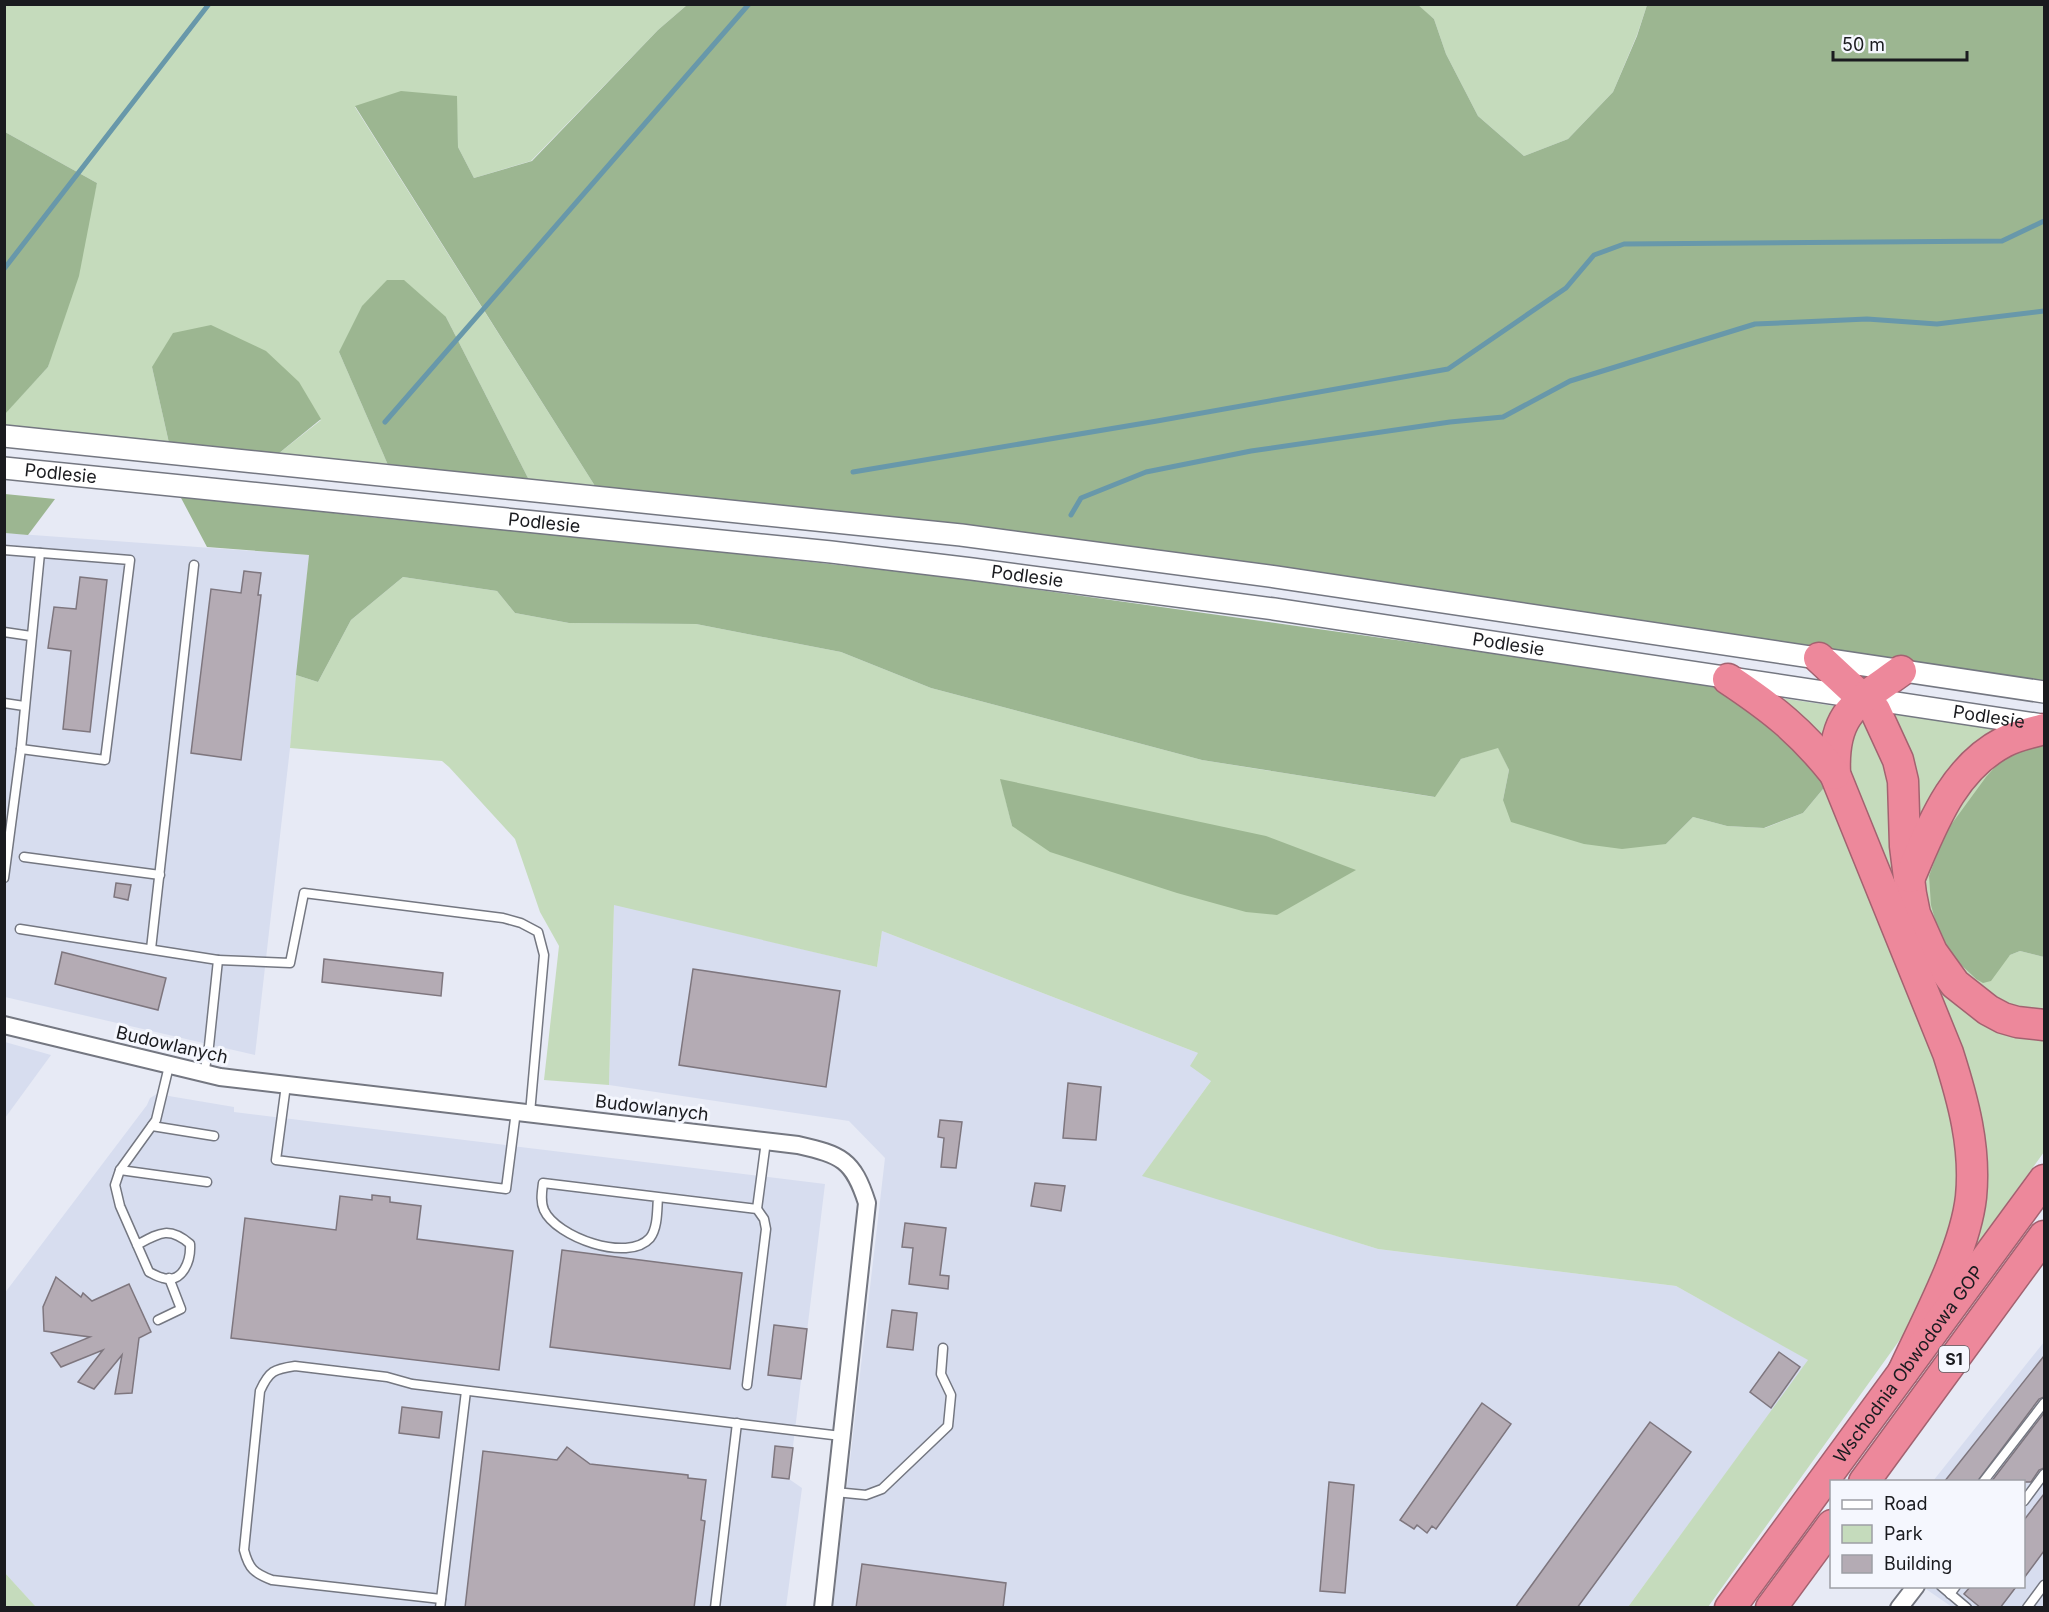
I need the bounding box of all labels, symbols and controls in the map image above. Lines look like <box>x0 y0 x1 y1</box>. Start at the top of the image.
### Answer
scale bar <box>1833 24 1966 62</box>
text: 50 m <box>1842 34 1885 55</box>
street label: Podlesie <box>24 459 98 487</box>
street label: Podlesie <box>507 508 581 536</box>
street label: Podlesie <box>990 561 1065 591</box>
street label: Podlesie <box>1471 628 1546 660</box>
street label: Podlesie <box>1952 701 2026 732</box>
street label: Budowlanych <box>114 1021 230 1068</box>
street label: Budowlanych <box>594 1090 710 1125</box>
street label: Wschodnia Obwodowa GOP <box>1829 1261 1988 1467</box>
road number: S1 <box>1939 1346 1969 1372</box>
legend <box>1830 1480 2025 1588</box>
text: Road <box>1884 1493 1927 1514</box>
text: Park <box>1884 1523 1923 1544</box>
text: Building <box>1884 1553 1952 1574</box>

